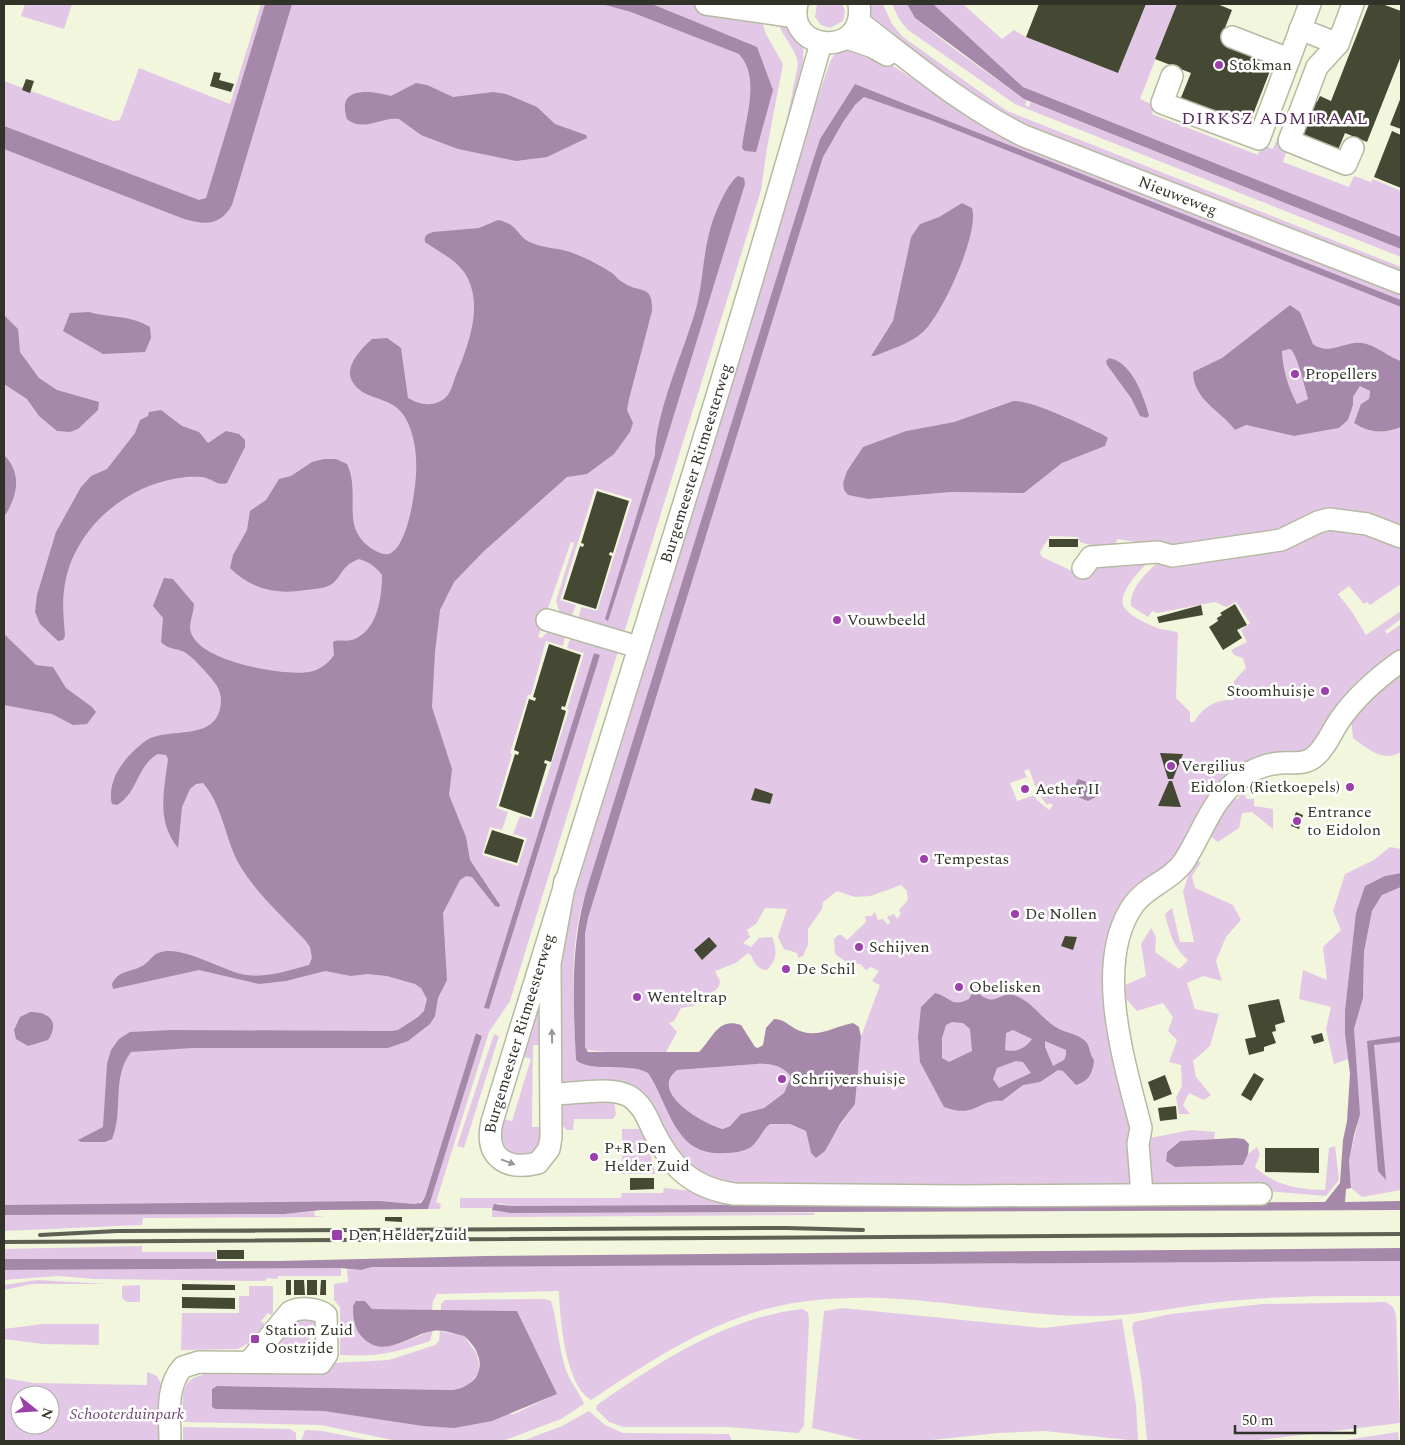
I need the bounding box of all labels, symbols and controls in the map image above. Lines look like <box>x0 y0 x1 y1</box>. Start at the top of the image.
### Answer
place label: Stokman <box>1229 53 1292 77</box>
marker: Stokman <box>1213 59 1225 71</box>
district label: DIRKSZ ADMIRAAL <box>1181 105 1369 132</box>
street label: Nieuweweg <box>1135 170 1221 222</box>
street label: Burgemeester Ritmeesterweg <box>654 360 738 566</box>
place label: Propellers <box>1305 362 1377 386</box>
marker: Propellers <box>1289 368 1301 380</box>
place label: Vouwbeeld <box>847 608 926 632</box>
marker: Vouwbeeld <box>831 614 843 626</box>
place label: Stoomhuisje <box>1227 679 1315 703</box>
marker: Stoomhuisje <box>1319 685 1331 697</box>
place label: Vergilius <box>1181 754 1245 778</box>
marker: Vergilius <box>1165 760 1177 772</box>
place label: Eidolon (Rietkoepels) <box>1190 775 1340 799</box>
place label: Aether II <box>1035 777 1100 801</box>
marker: Eidolon (Rietkoepels) <box>1344 781 1356 793</box>
marker: Aether II <box>1019 783 1031 795</box>
place label: Entrance to Eidolon <box>1307 800 1381 842</box>
marker: Entrance to Eidolon <box>1291 815 1303 827</box>
place label: Tempestas <box>934 847 1010 871</box>
marker: Tempestas <box>918 853 930 865</box>
place label: De Nollen <box>1025 902 1097 926</box>
marker: De Nollen <box>1009 908 1021 920</box>
street label: Burgemeester Ritmeesterweg <box>478 930 561 1135</box>
place label: Schijven <box>869 935 929 959</box>
marker: Schijven <box>853 941 865 953</box>
place label: De Schil <box>796 957 856 981</box>
marker: De Schil <box>780 963 792 975</box>
place label: Obelisken <box>969 975 1041 999</box>
marker: Obelisken <box>953 981 965 993</box>
place label: Wenteltrap <box>647 985 727 1009</box>
marker: Wenteltrap <box>631 991 643 1003</box>
one-way arrow <box>547 1027 555 1043</box>
place label: Schrijvershuisje <box>792 1067 906 1091</box>
marker: Schrijvershuisje <box>776 1073 788 1085</box>
place label: P+R Den Helder Zuid <box>604 1136 690 1178</box>
marker: P+R Den Helder Zuid <box>588 1151 600 1163</box>
one-way arrow <box>501 1158 516 1166</box>
place label: Den Helder Zuid <box>348 1223 467 1247</box>
marker: Den Helder Zuid <box>330 1228 344 1242</box>
place label: Station Zuid Oostzijde <box>265 1318 353 1360</box>
marker: Station Zuid Oostzijde <box>249 1333 261 1345</box>
north arrow <box>10 1385 60 1435</box>
park label: Schooterduinpark <box>70 1402 185 1426</box>
scale bar <box>1235 1402 1355 1434</box>
text: N <box>35 1405 59 1422</box>
text: 50 m <box>1242 1409 1274 1432</box>

